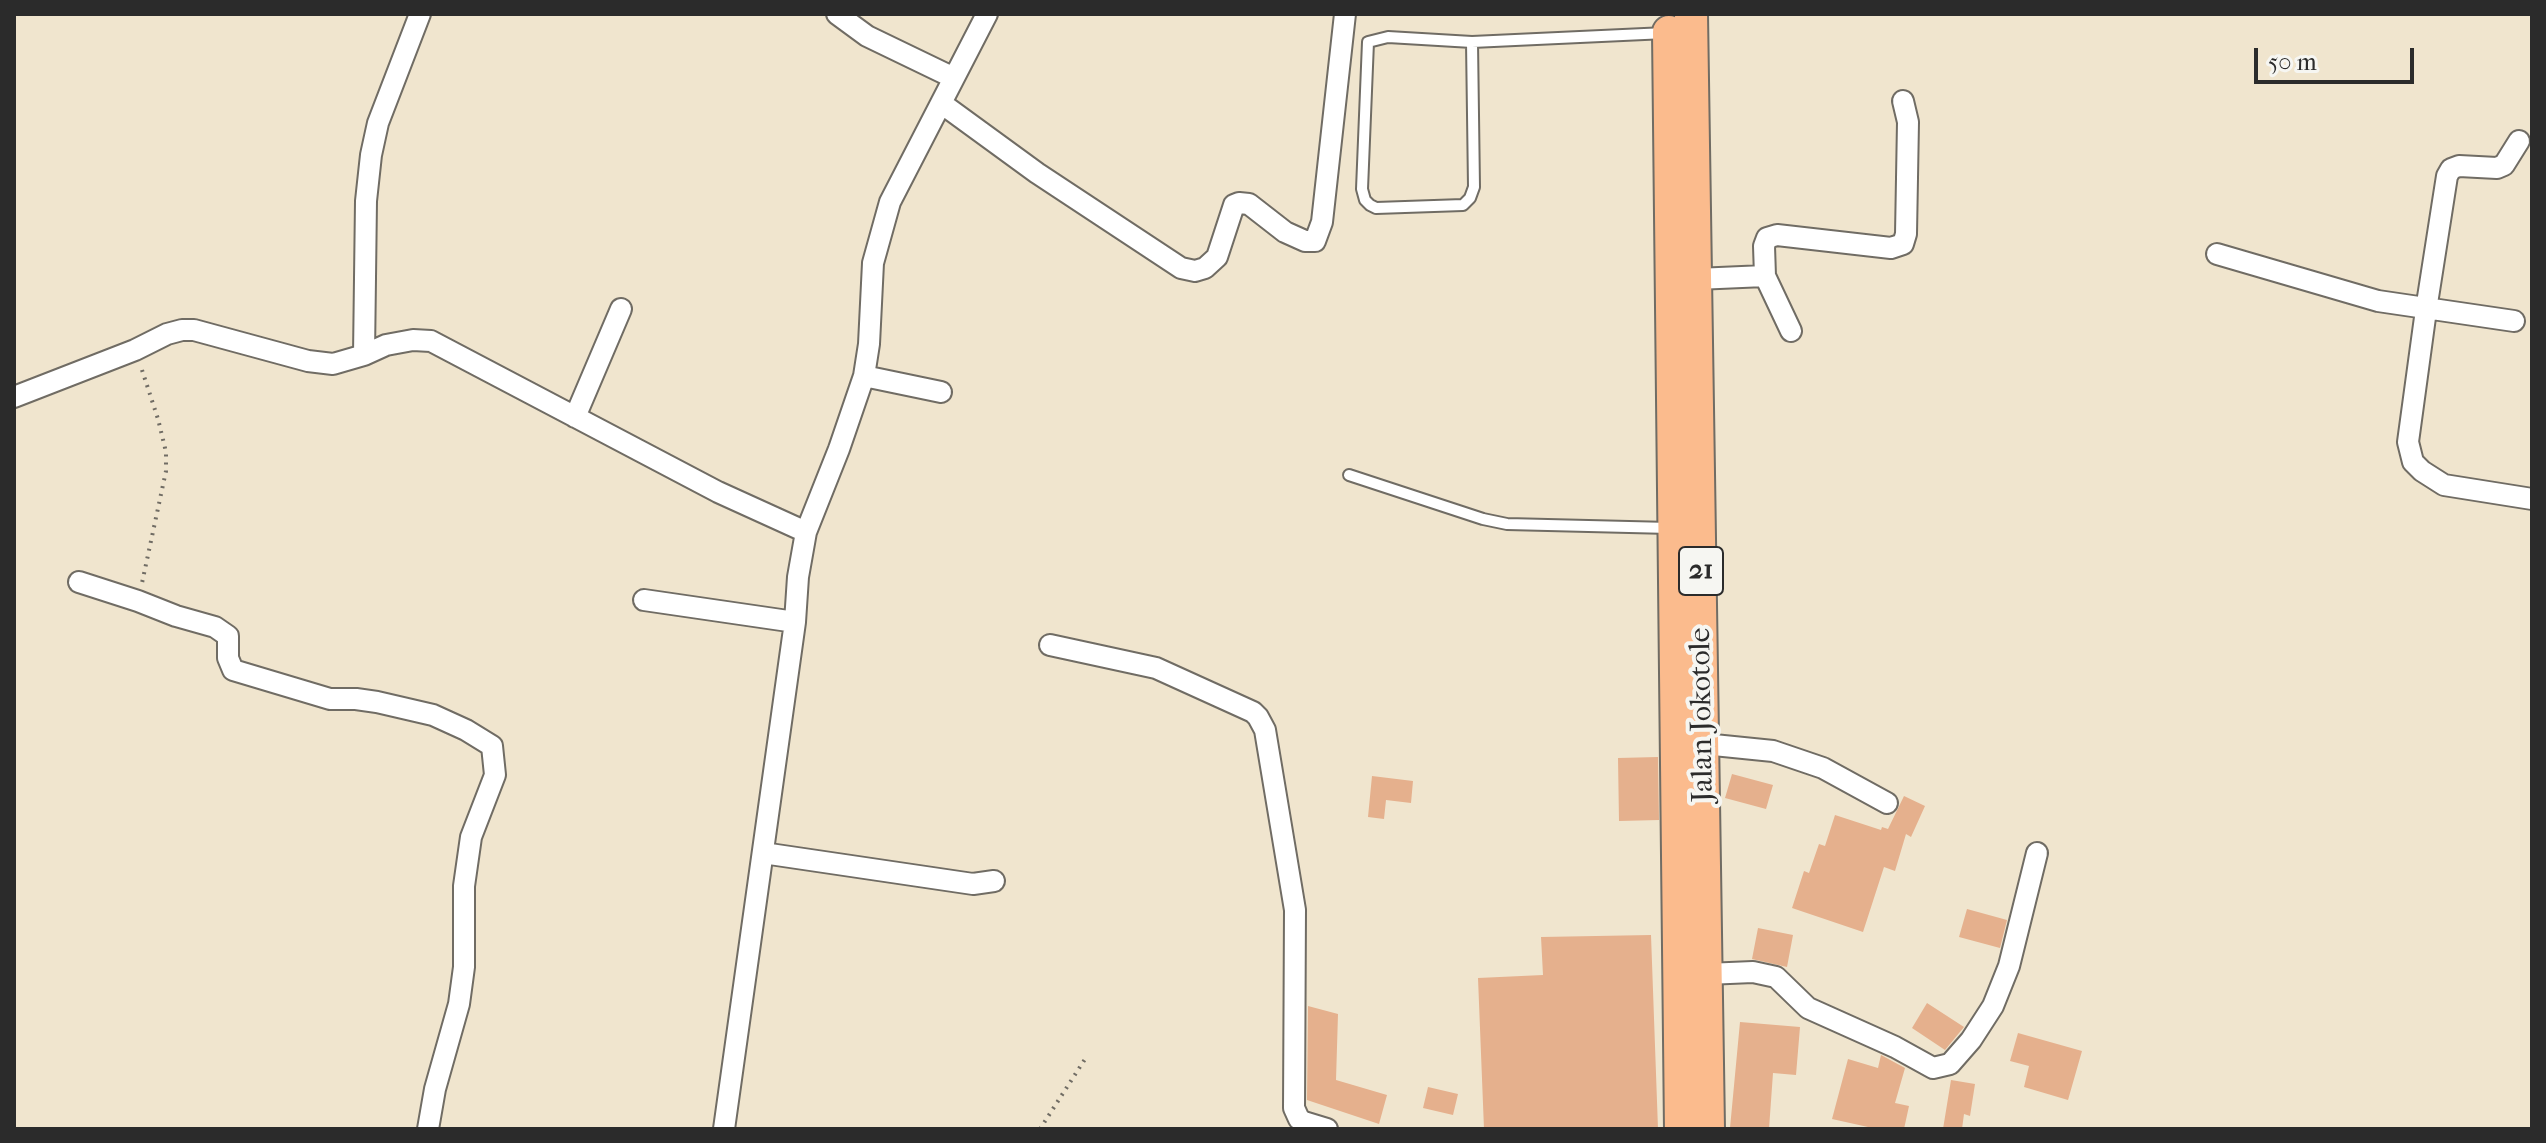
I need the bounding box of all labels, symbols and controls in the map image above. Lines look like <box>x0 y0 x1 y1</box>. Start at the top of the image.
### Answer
scale bar <box>2258 32 2418 82</box>
text: 50 m <box>2268 48 2317 76</box>
road number: 21 <box>1679 547 1723 595</box>
street label: Jalan Jokotole <box>1683 627 1723 803</box>

